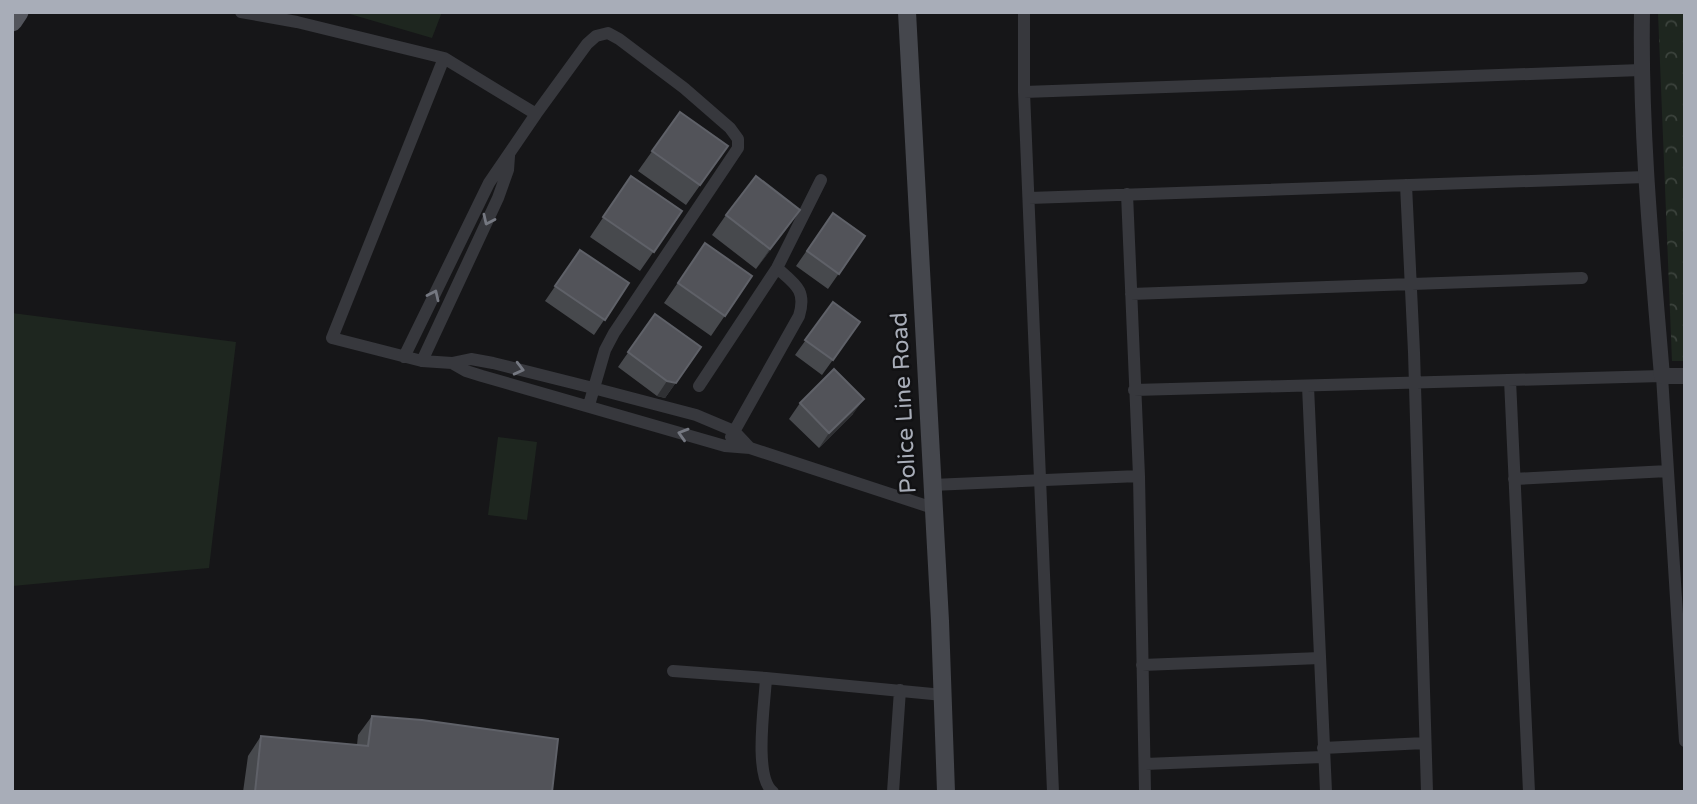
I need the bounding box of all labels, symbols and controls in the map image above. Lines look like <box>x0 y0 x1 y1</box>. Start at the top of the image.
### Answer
one-way arrow <box>482 213 496 225</box>
one-way arrow <box>425 290 439 302</box>
street label: Police Line Road <box>885 312 923 494</box>
one-way arrow <box>513 361 525 375</box>
one-way arrow <box>678 428 690 443</box>

